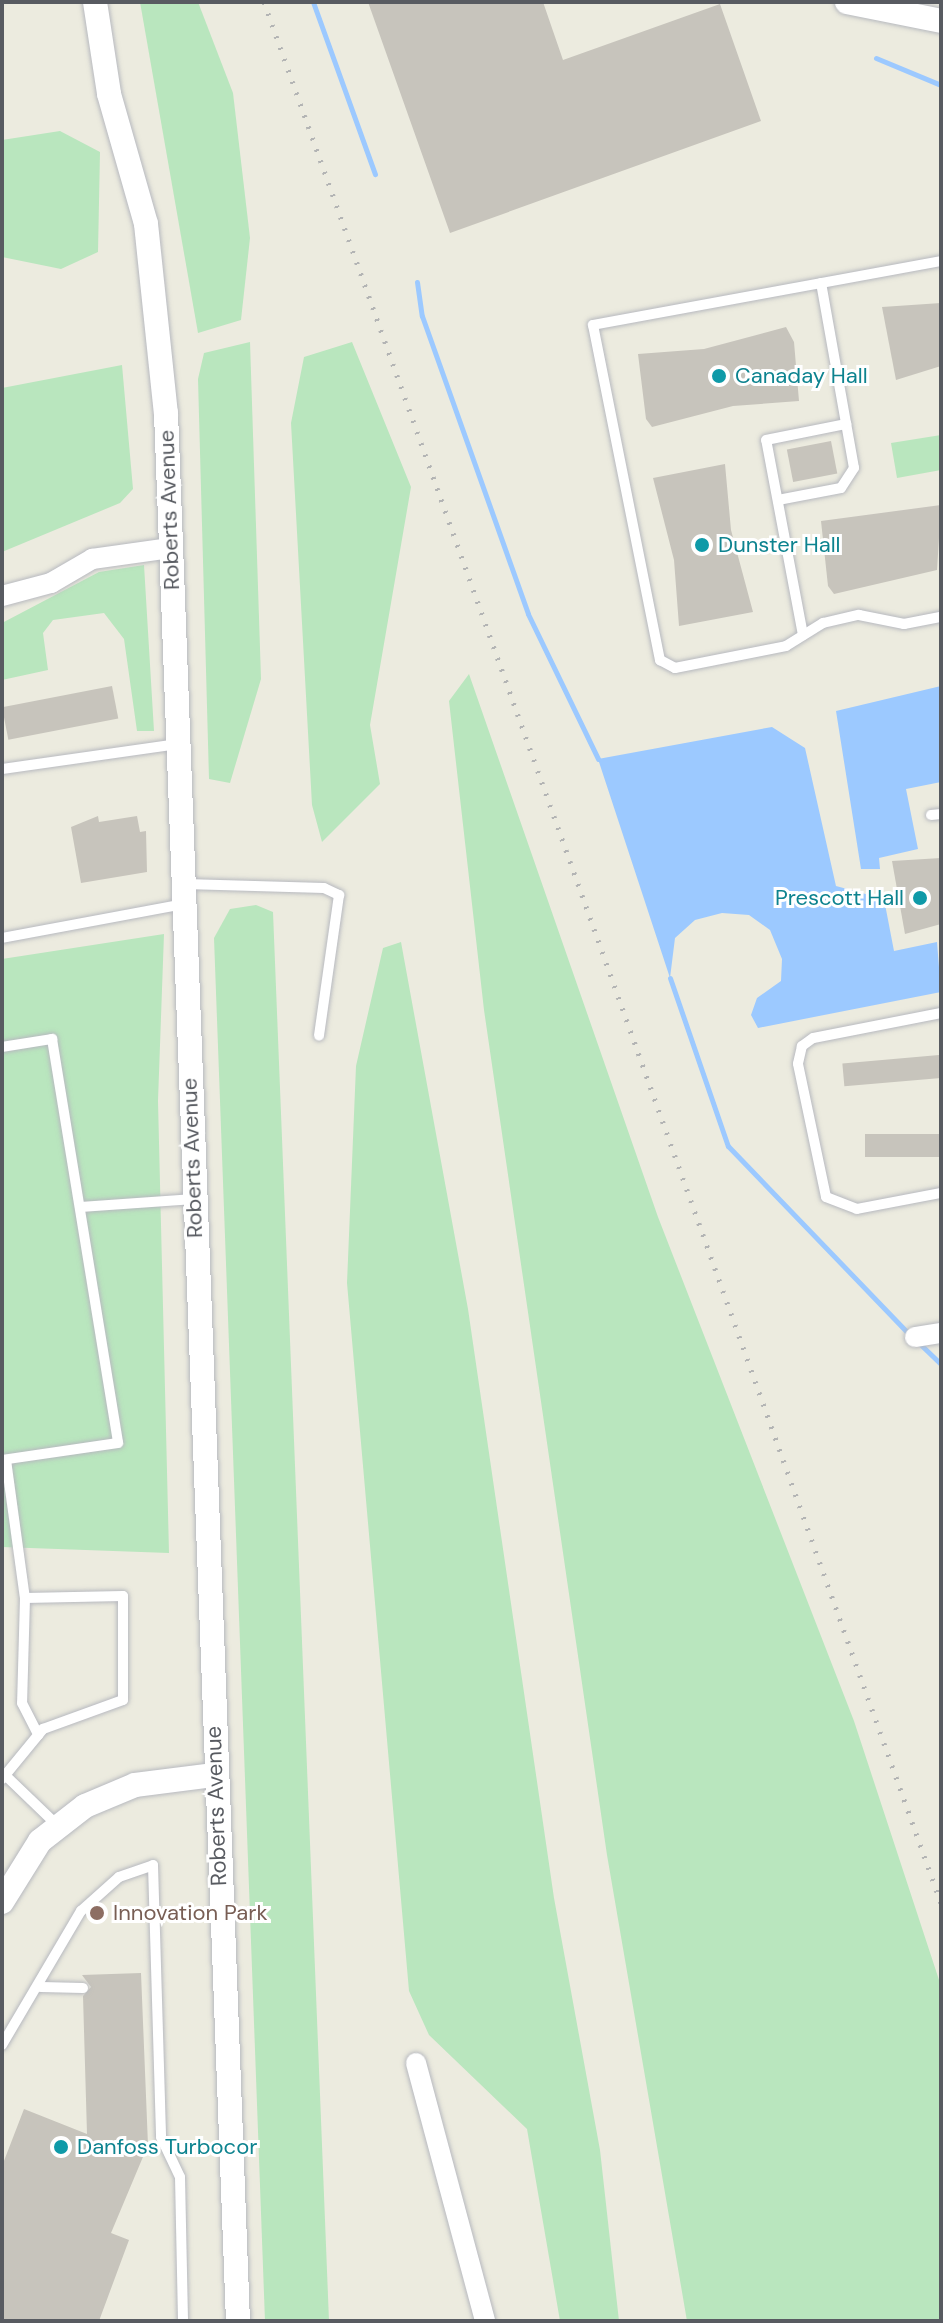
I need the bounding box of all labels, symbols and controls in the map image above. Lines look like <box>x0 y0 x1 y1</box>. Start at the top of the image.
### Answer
place label: Canaday Hall <box>735 363 868 389</box>
marker: Canaday Hall <box>710 367 728 385</box>
street label: Roberts Avenue <box>153 430 185 590</box>
place label: Dunster Hall <box>718 532 840 558</box>
marker: Dunster Hall <box>693 536 711 554</box>
place label: Prescott Hall <box>775 885 904 911</box>
marker: Prescott Hall <box>911 889 929 907</box>
street label: Roberts Avenue <box>176 1078 208 1238</box>
street label: Roberts Avenue <box>200 1726 232 1886</box>
place label: Innovation Park <box>113 1900 267 1926</box>
marker: Innovation Park <box>88 1904 106 1922</box>
place label: Danfoss Turbocor <box>77 2134 257 2160</box>
marker: Danfoss Turbocor <box>52 2138 70 2156</box>

